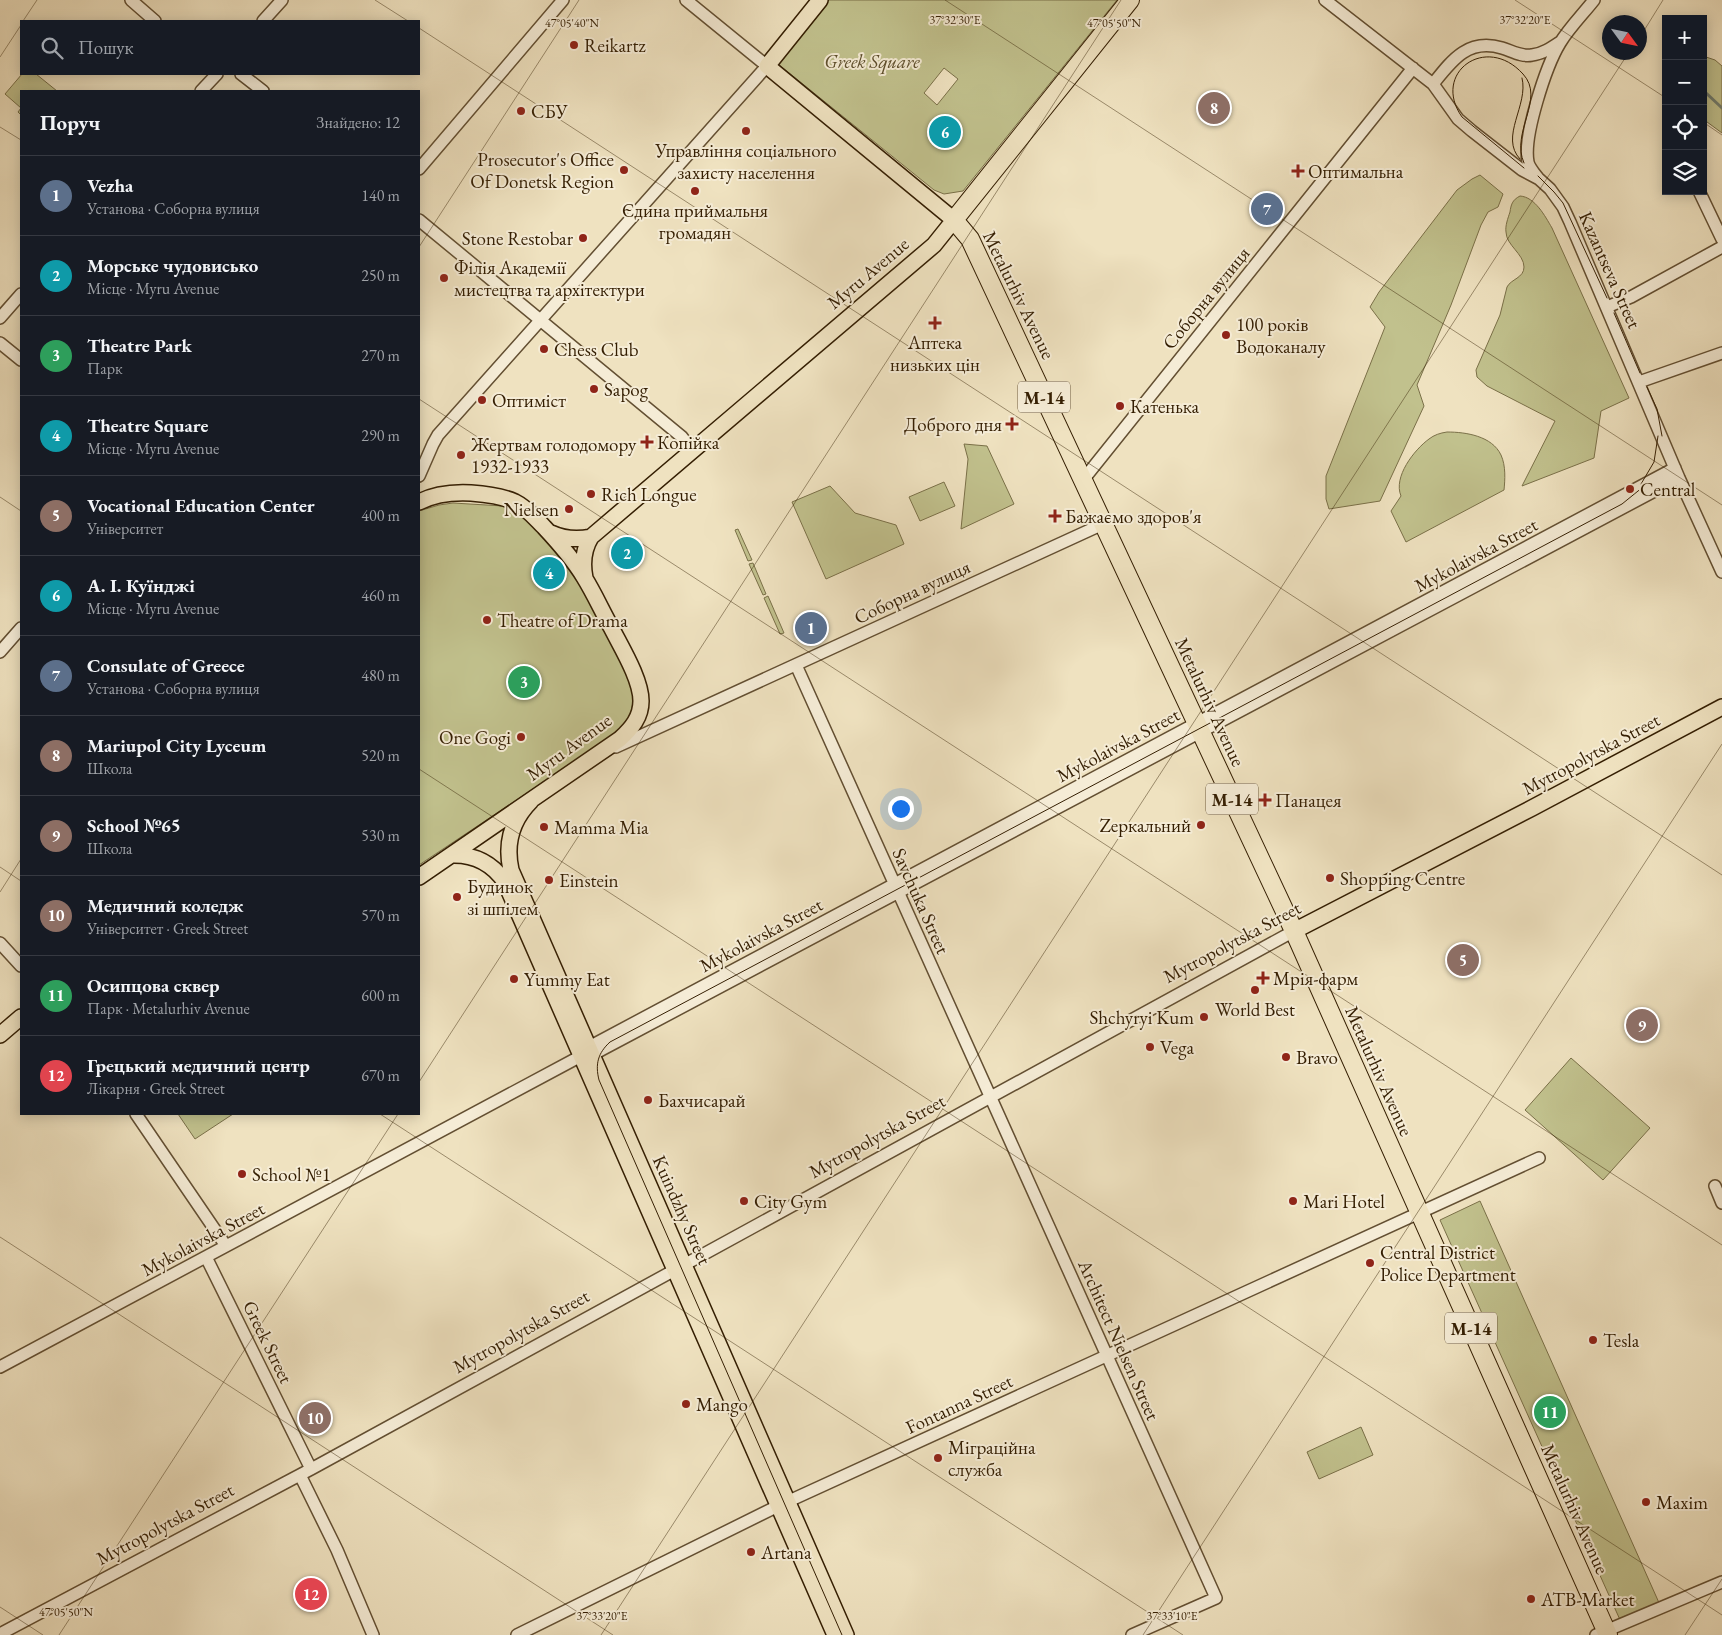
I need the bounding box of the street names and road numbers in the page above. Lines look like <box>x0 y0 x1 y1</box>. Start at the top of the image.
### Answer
street label: Kazantseva Street <box>1573 208 1647 332</box>
street label: Metalurhiv Avenue <box>977 227 1061 363</box>
street label: Myru Avenue <box>822 231 914 315</box>
street label: Соборна вулиця <box>1157 241 1256 355</box>
road number: М-14 <box>1018 382 1070 412</box>
street label: Mykolaivska Street <box>1410 512 1542 598</box>
street label: Соборна вулиця <box>850 554 975 630</box>
street label: Metalurhiv Avenue <box>1169 633 1251 771</box>
street label: Mykolaivska Street <box>1052 702 1184 788</box>
street label: Mytropolytska Street <box>1518 707 1664 801</box>
street label: Myru Avenue <box>521 708 617 786</box>
road number: М-14 <box>1206 784 1258 814</box>
street label: Savchuka Street <box>887 844 956 958</box>
street label: Mykolaivska Street <box>695 892 827 978</box>
street label: Mytropolytska Street <box>1159 895 1305 989</box>
street label: Metalurhiv Avenue <box>1339 1002 1419 1140</box>
street label: Mytropolytska Street <box>804 1088 950 1184</box>
street label: Kuindzhy Street <box>647 1151 717 1269</box>
street label: Mykolaivska Street <box>137 1196 269 1282</box>
street label: Architect Nielsen Street <box>1072 1255 1166 1424</box>
street label: Mytropolytska Street <box>448 1283 594 1379</box>
street label: Greek Street <box>237 1296 299 1388</box>
road number: М-14 <box>1445 1312 1497 1344</box>
street label: Fontanna Street <box>901 1368 1017 1440</box>
street label: Metalurhiv Avenue <box>1535 1440 1615 1578</box>
street label: Mytropolytska Street <box>92 1477 238 1571</box>

